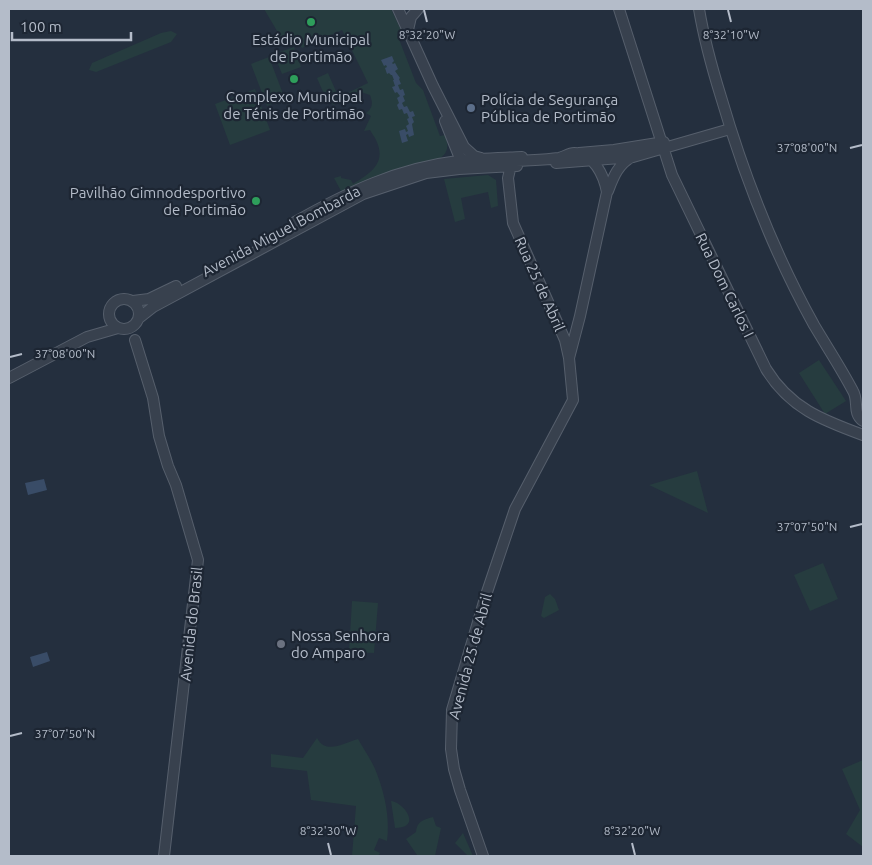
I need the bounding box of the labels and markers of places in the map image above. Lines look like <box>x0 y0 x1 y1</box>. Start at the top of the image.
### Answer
marker: Estádio Municipal de Portimão <box>305 16 317 28</box>
place label: Estádio Municipal de Portimão <box>252 31 370 65</box>
marker: Complexo Municipal de Ténis de Portimão <box>288 73 300 85</box>
place label: Complexo Municipal de Ténis de Portimão <box>223 88 365 122</box>
place label: Polícia de Segurança Pública de Portimão <box>481 91 618 125</box>
marker: Polícia de Segurança Pública de Portimão <box>465 102 477 114</box>
place label: Pavilhão Gimnodesportivo de Portimão <box>70 184 246 218</box>
marker: Pavilhão Gimnodesportivo de Portimão <box>250 195 262 207</box>
place label: Nossa Senhora do Amparo <box>291 627 390 661</box>
marker: Nossa Senhora do Amparo <box>275 638 287 650</box>

